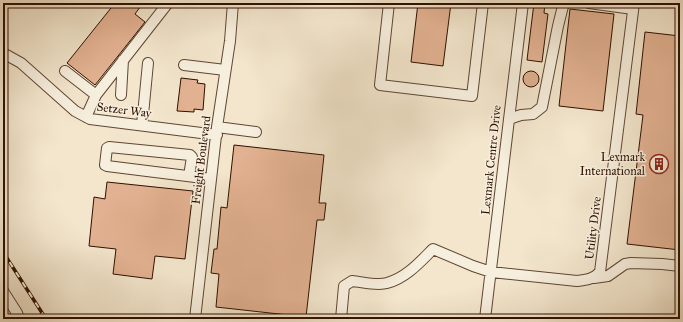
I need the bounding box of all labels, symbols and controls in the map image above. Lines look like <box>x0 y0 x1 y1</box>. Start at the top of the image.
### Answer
street label: Setzer Way <box>96 100 153 120</box>
street label: Lexmark Centre Drive <box>478 104 504 216</box>
street label: Freight Boulevard <box>189 115 214 205</box>
place label: Lexmark International <box>580 150 646 178</box>
building icon: Lexmark International <box>648 153 670 175</box>
street label: Utility Drive <box>582 196 604 260</box>

